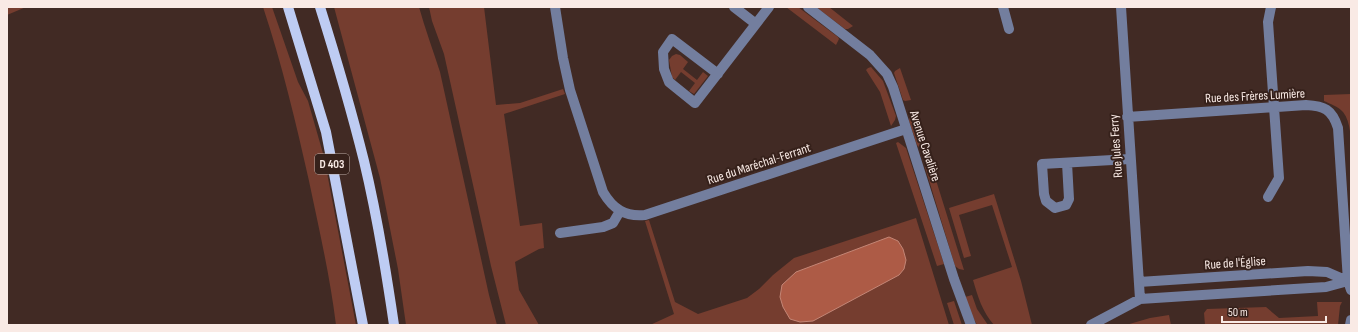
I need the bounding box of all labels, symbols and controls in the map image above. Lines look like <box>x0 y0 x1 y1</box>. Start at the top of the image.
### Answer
street label: Rue des Frères Lumière <box>1205 85 1305 107</box>
street label: Avenue Cavalière <box>906 107 944 184</box>
street label: Rue Jules Ferry <box>1106 114 1126 178</box>
street label: Rue du Maréchal-Ferrant <box>705 140 813 188</box>
road number: D 403 <box>315 154 349 174</box>
street label: Rue de l'Église <box>1204 253 1266 273</box>
scale bar <box>1222 298 1326 324</box>
text: 50 m <box>1228 305 1248 320</box>

